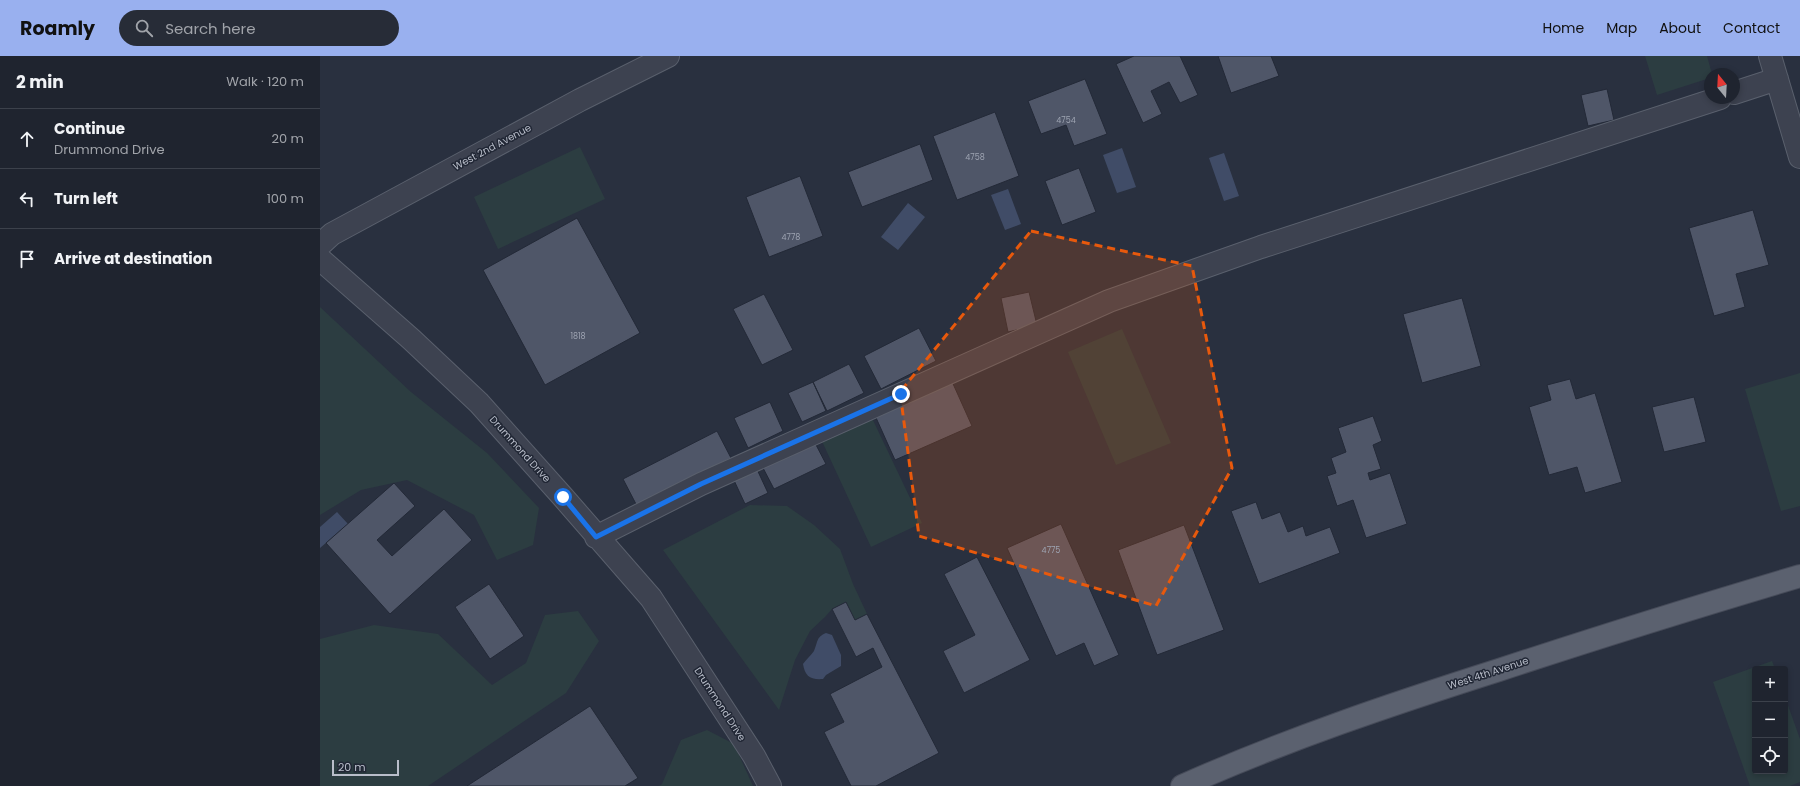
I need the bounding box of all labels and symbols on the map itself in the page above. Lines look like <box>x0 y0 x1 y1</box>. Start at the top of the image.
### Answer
north arrow <box>1704 68 1740 104</box>
house number: 4754 <box>1056 115 1076 126</box>
street label: West 2nd Avenue <box>450 120 534 174</box>
house number: 4758 <box>965 152 985 163</box>
house number: 4778 <box>782 232 800 243</box>
house number: 1818 <box>570 331 586 342</box>
route end <box>892 385 910 403</box>
street label: Drummond Drive <box>486 412 554 486</box>
route start <box>554 488 572 506</box>
house number: 4775 <box>1042 545 1060 556</box>
street label: West 4th Avenue <box>1446 653 1530 693</box>
street label: Drummond Drive <box>691 664 749 744</box>
scale bar <box>332 758 399 777</box>

